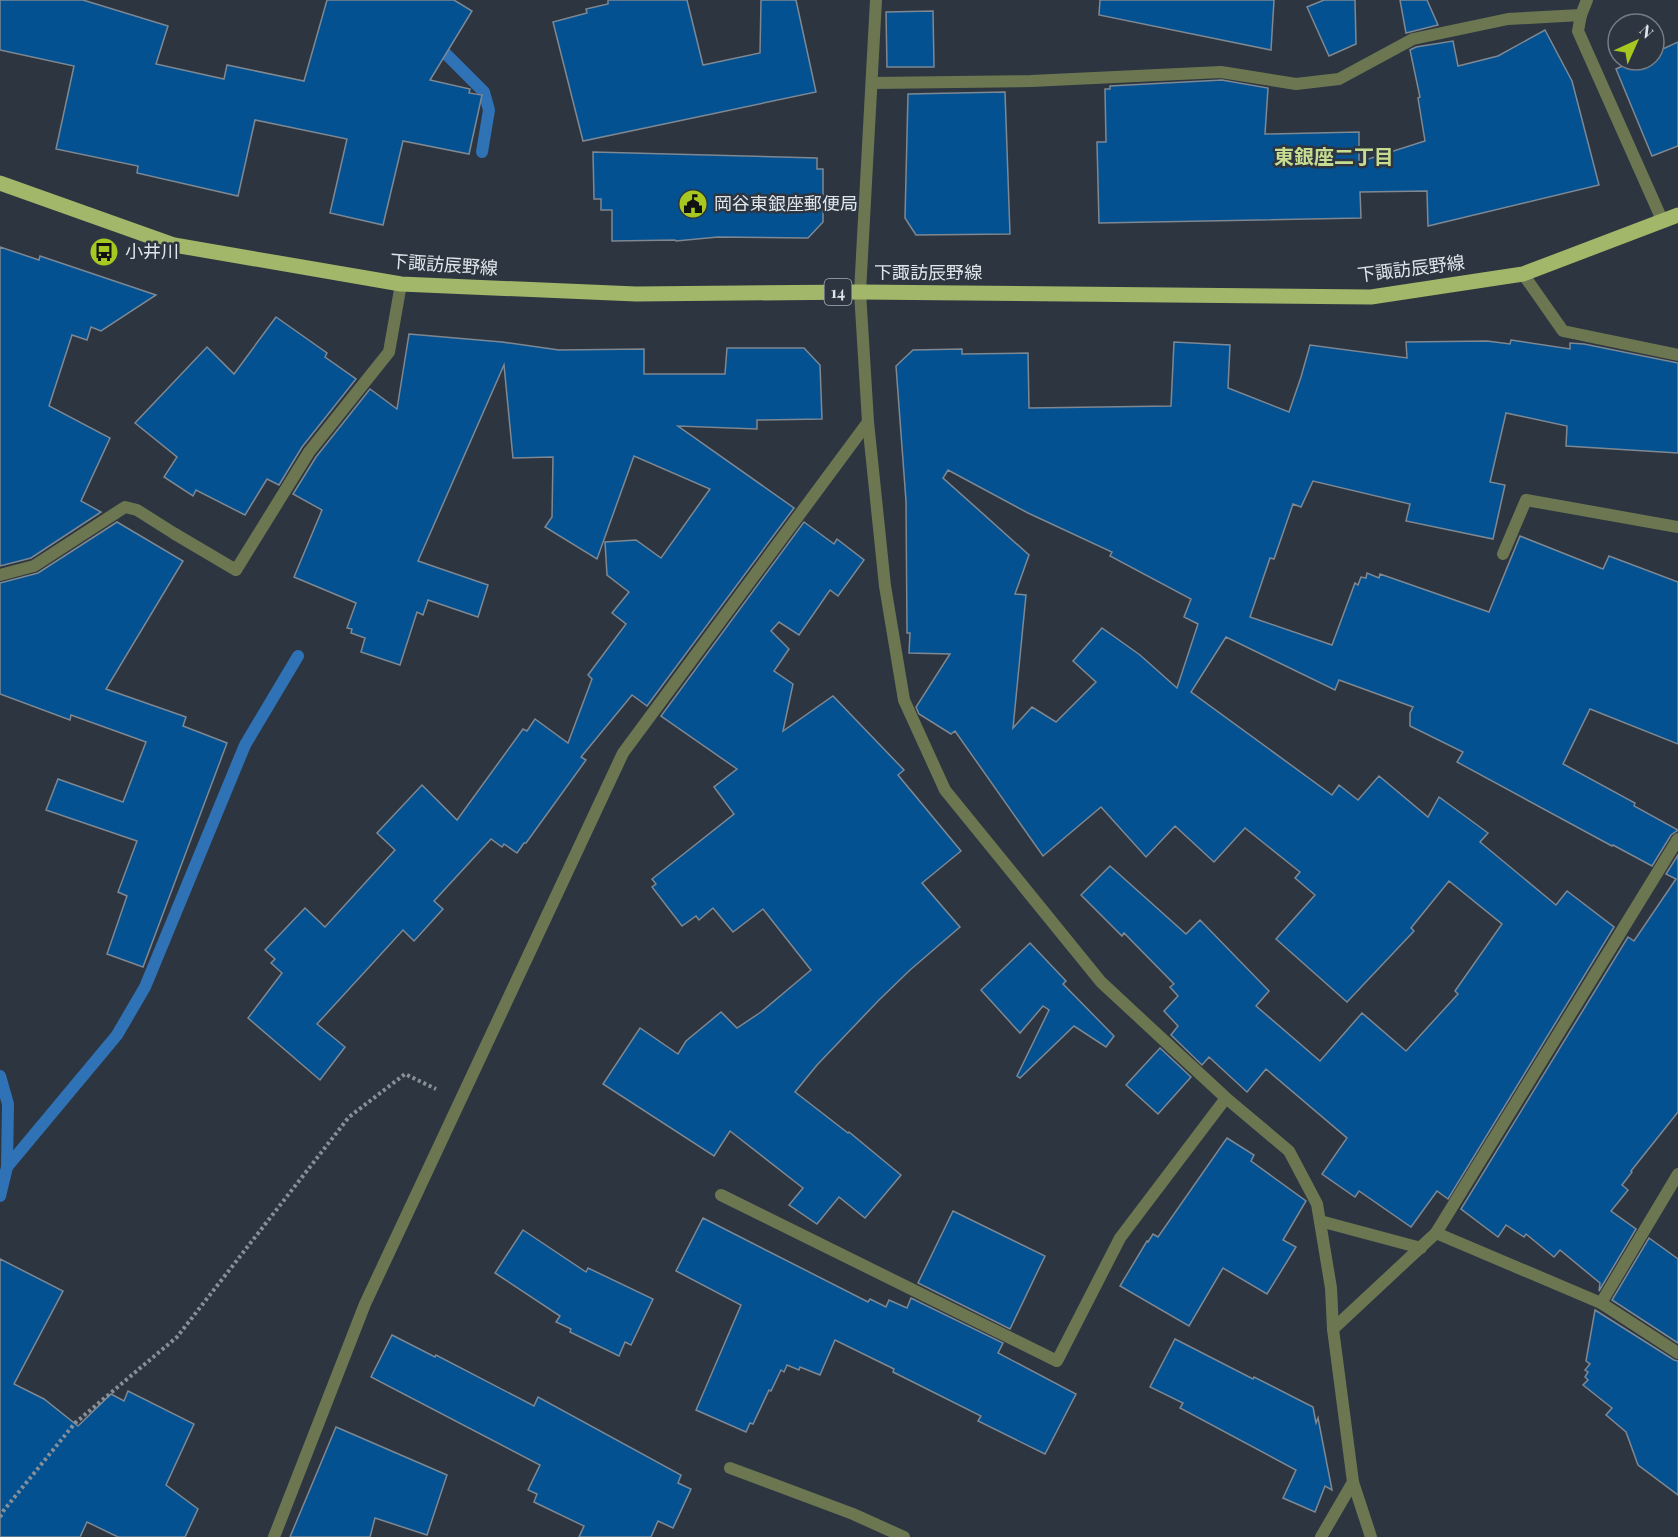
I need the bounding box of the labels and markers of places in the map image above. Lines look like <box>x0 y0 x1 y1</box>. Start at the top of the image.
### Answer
public building icon: 岡谷東銀座郵便局 <box>677 188 709 220</box>
place label: 岡谷東銀座郵便局 <box>714 191 858 215</box>
bus stop icon: 小井川 <box>88 236 120 268</box>
place label: 小井川 <box>125 239 179 263</box>

